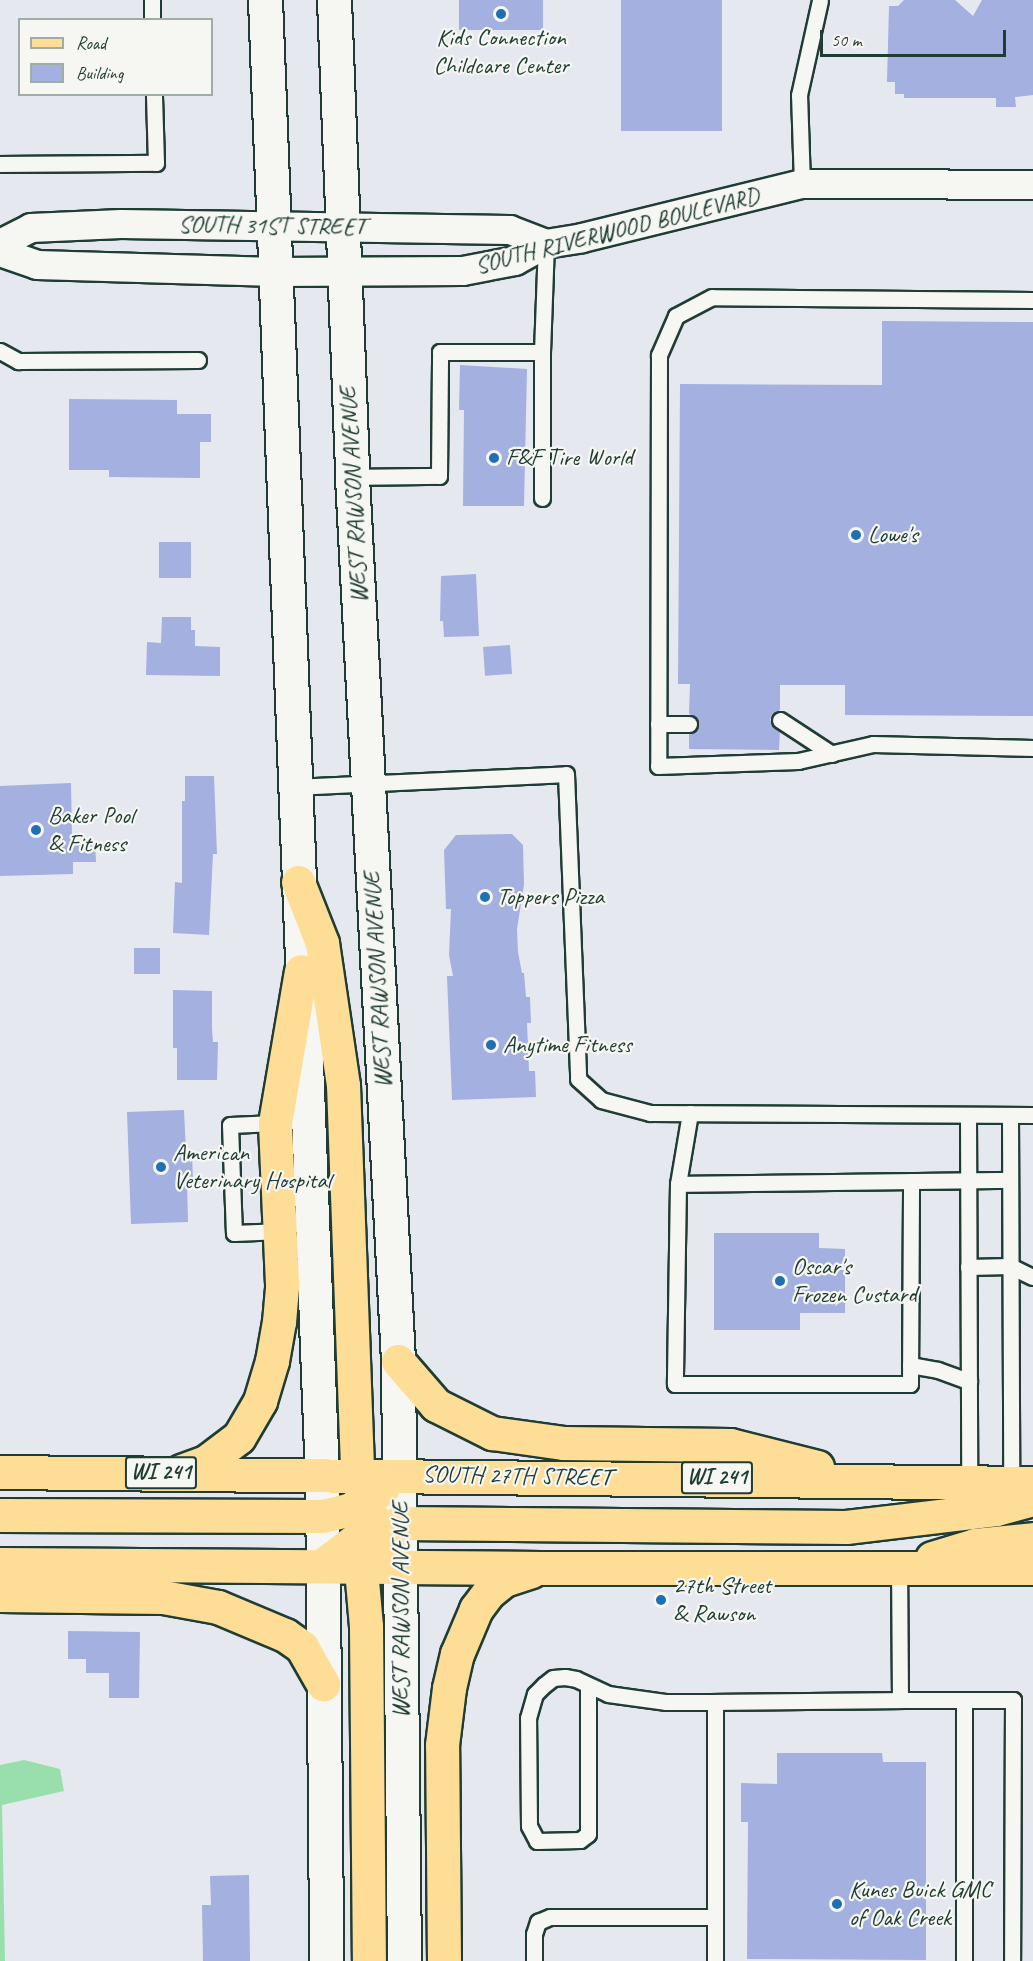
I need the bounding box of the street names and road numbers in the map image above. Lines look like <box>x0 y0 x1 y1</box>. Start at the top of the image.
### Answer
street label: SOUTH RIVERWOOD BOULEVARD <box>472 182 762 280</box>
street label: SOUTH 31ST STREET <box>178 210 366 242</box>
street label: WEST RAWSON AVENUE <box>334 387 374 603</box>
street label: WEST RAWSON AVENUE <box>358 872 398 1088</box>
road number: WI 241 <box>124 1454 198 1492</box>
road number: WI 241 <box>680 1459 754 1497</box>
street label: SOUTH 27TH STREET <box>422 1460 612 1492</box>
street label: WEST RAWSON AVENUE <box>387 1502 415 1718</box>

